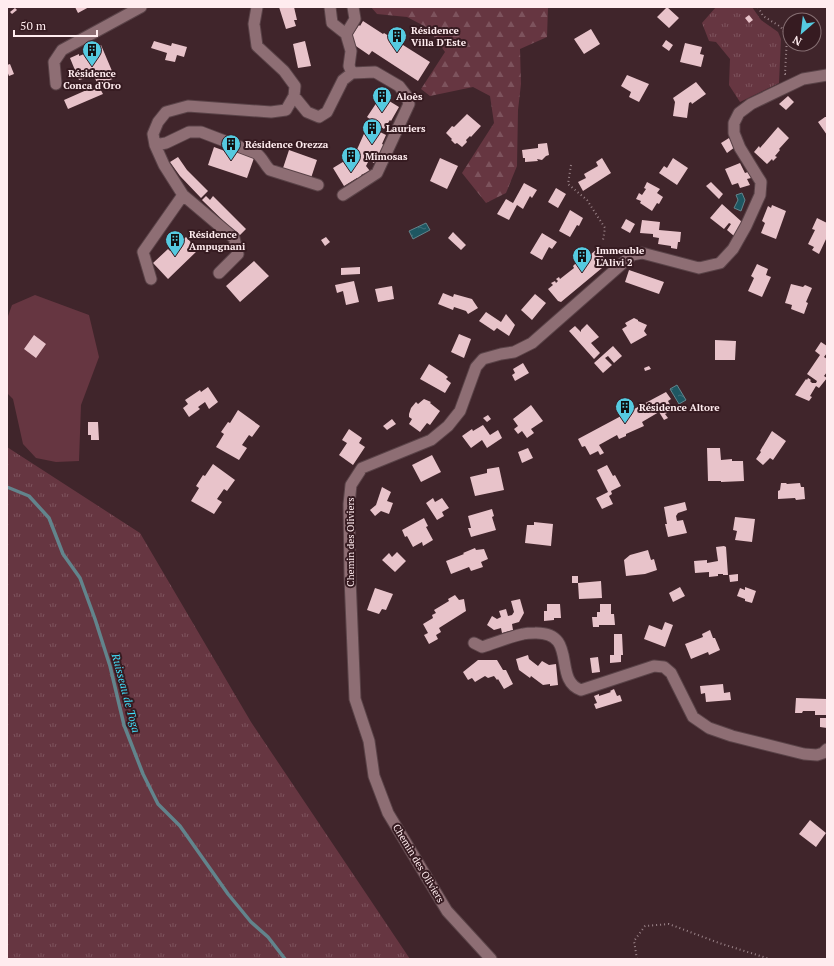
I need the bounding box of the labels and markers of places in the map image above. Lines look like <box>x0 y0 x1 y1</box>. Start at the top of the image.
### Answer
place label: Résidence Villa D'Este <box>411 24 467 49</box>
building icon: Résidence Villa D'Este <box>386 25 408 53</box>
building icon: Résidence Conca d'Oro <box>81 39 103 67</box>
place label: Résidence Conca d'Oro <box>63 67 121 92</box>
building icon: Aloès <box>371 85 393 113</box>
place label: Aloès <box>396 90 423 103</box>
building icon: Lauriers <box>361 117 383 145</box>
place label: Lauriers <box>386 122 426 135</box>
building icon: Résidence Orezza <box>220 133 242 161</box>
place label: Résidence Orezza <box>245 138 329 151</box>
building icon: Mimosas <box>340 145 362 173</box>
place label: Mimosas <box>365 150 408 163</box>
place label: Résidence Ampugnani <box>189 228 246 253</box>
building icon: Résidence Ampugnani <box>164 229 186 257</box>
place label: Immeuble L'Alivi 2 <box>596 244 645 269</box>
building icon: Immeuble L'Alivi 2 <box>571 245 593 273</box>
building icon: Résidence Altore <box>614 396 636 424</box>
place label: Résidence Altore <box>639 401 720 414</box>

